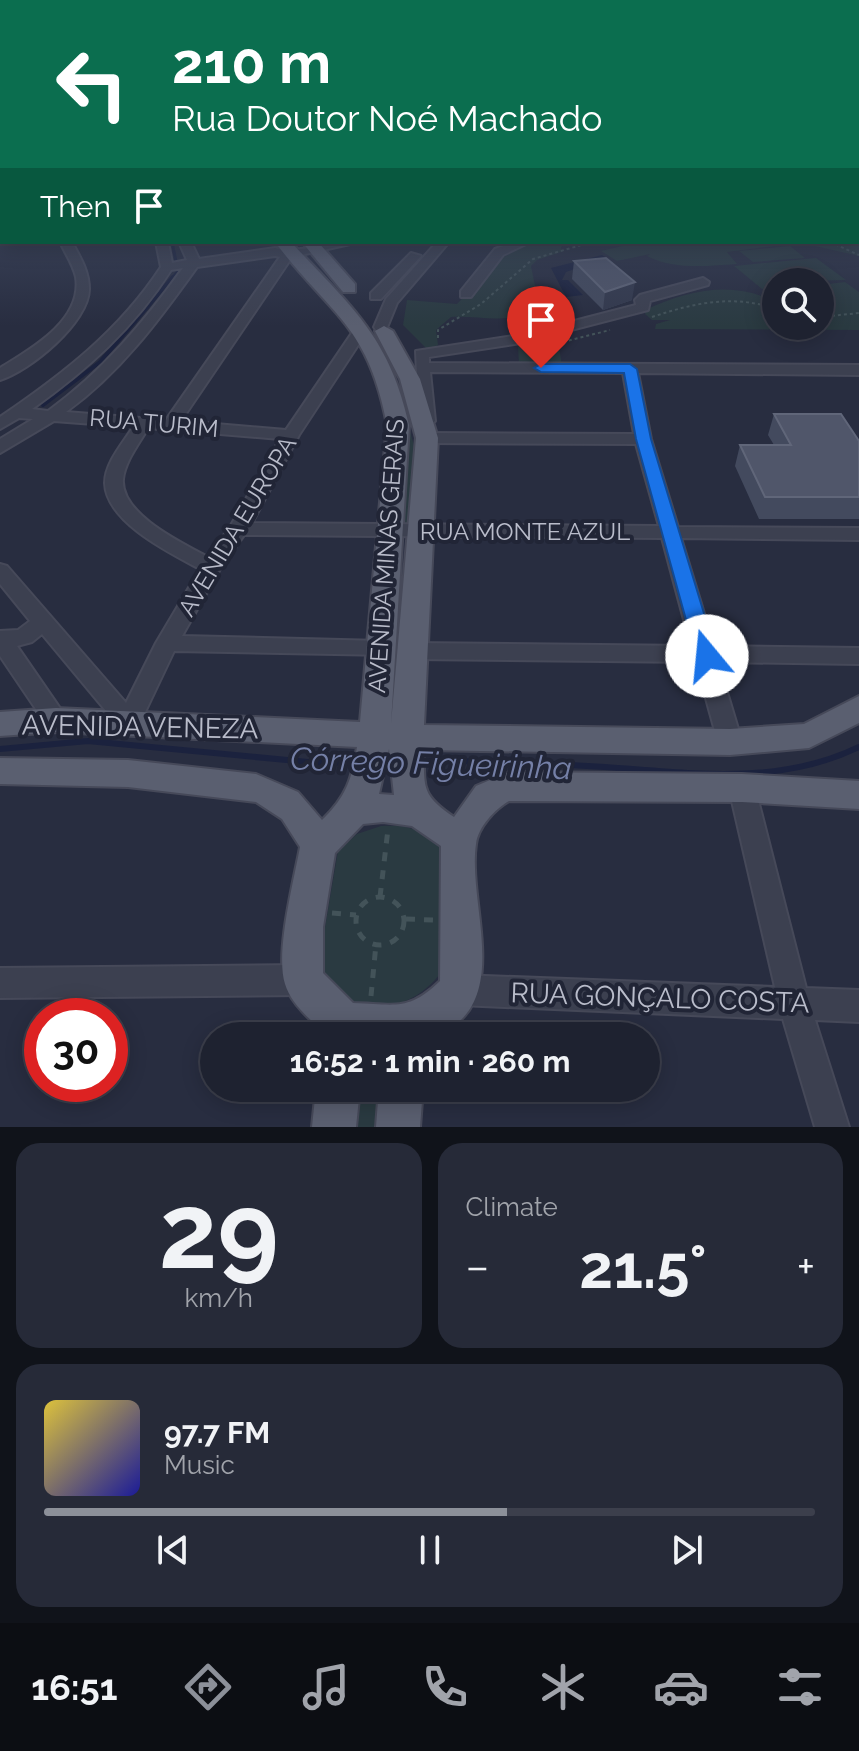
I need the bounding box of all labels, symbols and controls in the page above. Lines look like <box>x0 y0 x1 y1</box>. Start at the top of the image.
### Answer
text: 210 m <box>172 30 331 96</box>
icon: left <box>40 32 144 136</box>
text: Rua Doutor Noé Machado <box>172 97 603 139</box>
icon: arrive <box>127 184 171 228</box>
text: Then <box>40 189 111 224</box>
map controls <box>762 268 834 340</box>
button: search <box>762 268 834 340</box>
pin <box>507 286 575 368</box>
icon: arrive <box>519 298 563 342</box>
street label: RUA TURIM <box>88 403 220 443</box>
street label: AVENIDA MINAS GERAIS <box>362 418 410 694</box>
street label: AVENIDA EUROPA <box>172 431 302 621</box>
street label: RUA MONTE AZUL <box>420 517 630 546</box>
position arrow <box>665 614 749 698</box>
street label: AVENIDA VENEZA <box>21 708 259 746</box>
water label: Córrego Figueirinha <box>290 740 572 786</box>
street label: RUA GONÇALO COSTA <box>510 976 810 1020</box>
speed limit sign: 30 <box>24 998 128 1102</box>
text: 16:52 · 1 min · 260 m <box>290 1044 570 1079</box>
text: 29 <box>159 1170 279 1292</box>
text: Climate <box>466 1192 558 1222</box>
text: 21.5° <box>579 1232 707 1302</box>
text: − <box>466 1241 489 1292</box>
text: + <box>797 1241 815 1292</box>
text: km/h <box>184 1283 253 1313</box>
text: 97.7 FM <box>164 1415 270 1450</box>
text: Music <box>164 1450 235 1480</box>
icon: previous <box>151 1528 195 1572</box>
icon: pause <box>408 1528 452 1572</box>
icon: next <box>665 1528 709 1572</box>
icon: directions <box>180 1659 236 1715</box>
icon: music <box>298 1659 354 1715</box>
icon: phone <box>417 1659 473 1715</box>
icon: climate <box>535 1659 591 1715</box>
icon: car <box>653 1659 709 1715</box>
icon: filters <box>772 1659 828 1715</box>
text: 16:51 <box>31 1666 117 1708</box>

